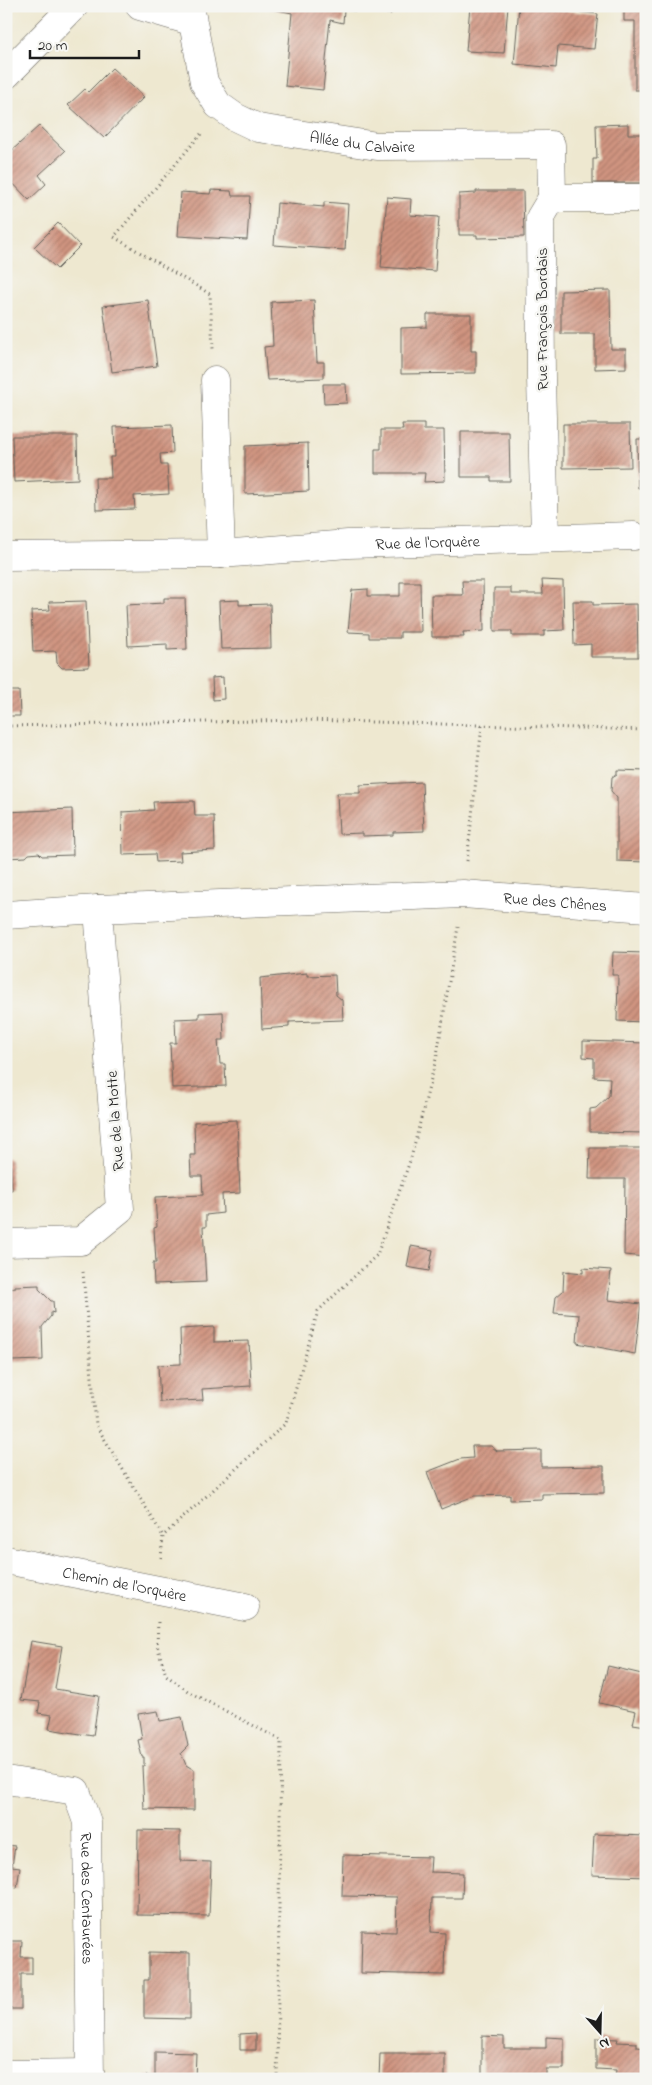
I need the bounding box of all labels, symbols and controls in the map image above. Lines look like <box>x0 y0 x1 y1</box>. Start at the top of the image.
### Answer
scale bar <box>30 28 139 60</box>
text: 20 m <box>38 35 68 57</box>
street label: Allée du Calvaire <box>308 126 416 160</box>
street label: Rue François Bordais <box>531 248 555 390</box>
street label: Rue de l'Orquère <box>375 530 481 557</box>
street label: Rue des Chênes <box>502 887 608 919</box>
street label: Rue de la Motte <box>100 1069 131 1172</box>
street label: Chemin de l'Orquère <box>60 1561 189 1609</box>
street label: Rue des Centaurées <box>73 1832 99 1964</box>
north arrow <box>574 2008 624 2058</box>
text: N <box>596 2031 612 2054</box>

